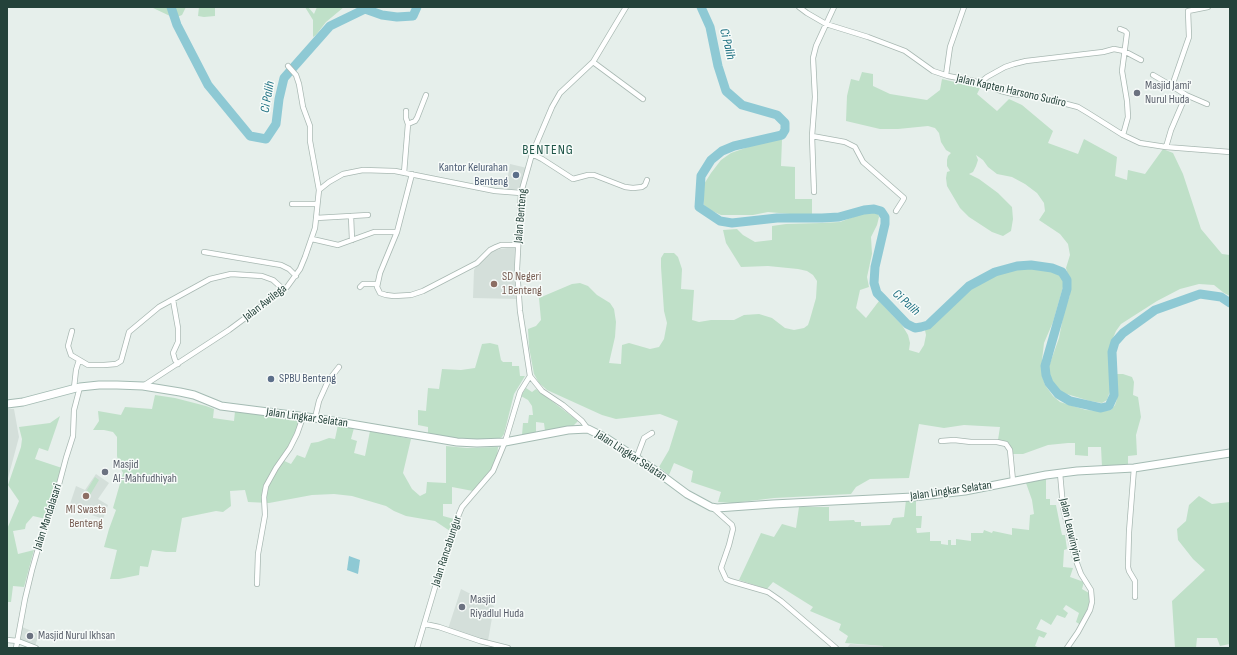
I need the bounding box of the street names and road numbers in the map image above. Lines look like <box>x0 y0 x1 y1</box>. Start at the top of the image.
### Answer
street label: Jalan Kapten Harsono Sudiro <box>955 71 1067 111</box>
street label: Jalan Benteng <box>511 188 531 244</box>
street label: Jalan Awilega <box>240 282 290 324</box>
street label: Jalan Lingkar Selatan <box>265 405 349 431</box>
street label: Jalan Lingkar Selatan <box>593 428 669 484</box>
street label: Jalan Lingkar Selatan <box>909 478 993 504</box>
street label: Jalan Mandalasari <box>31 482 65 552</box>
street label: Jalan Leuwinyiru <box>1056 497 1084 563</box>
street label: Jalan Rancabungur <box>429 514 465 588</box>

